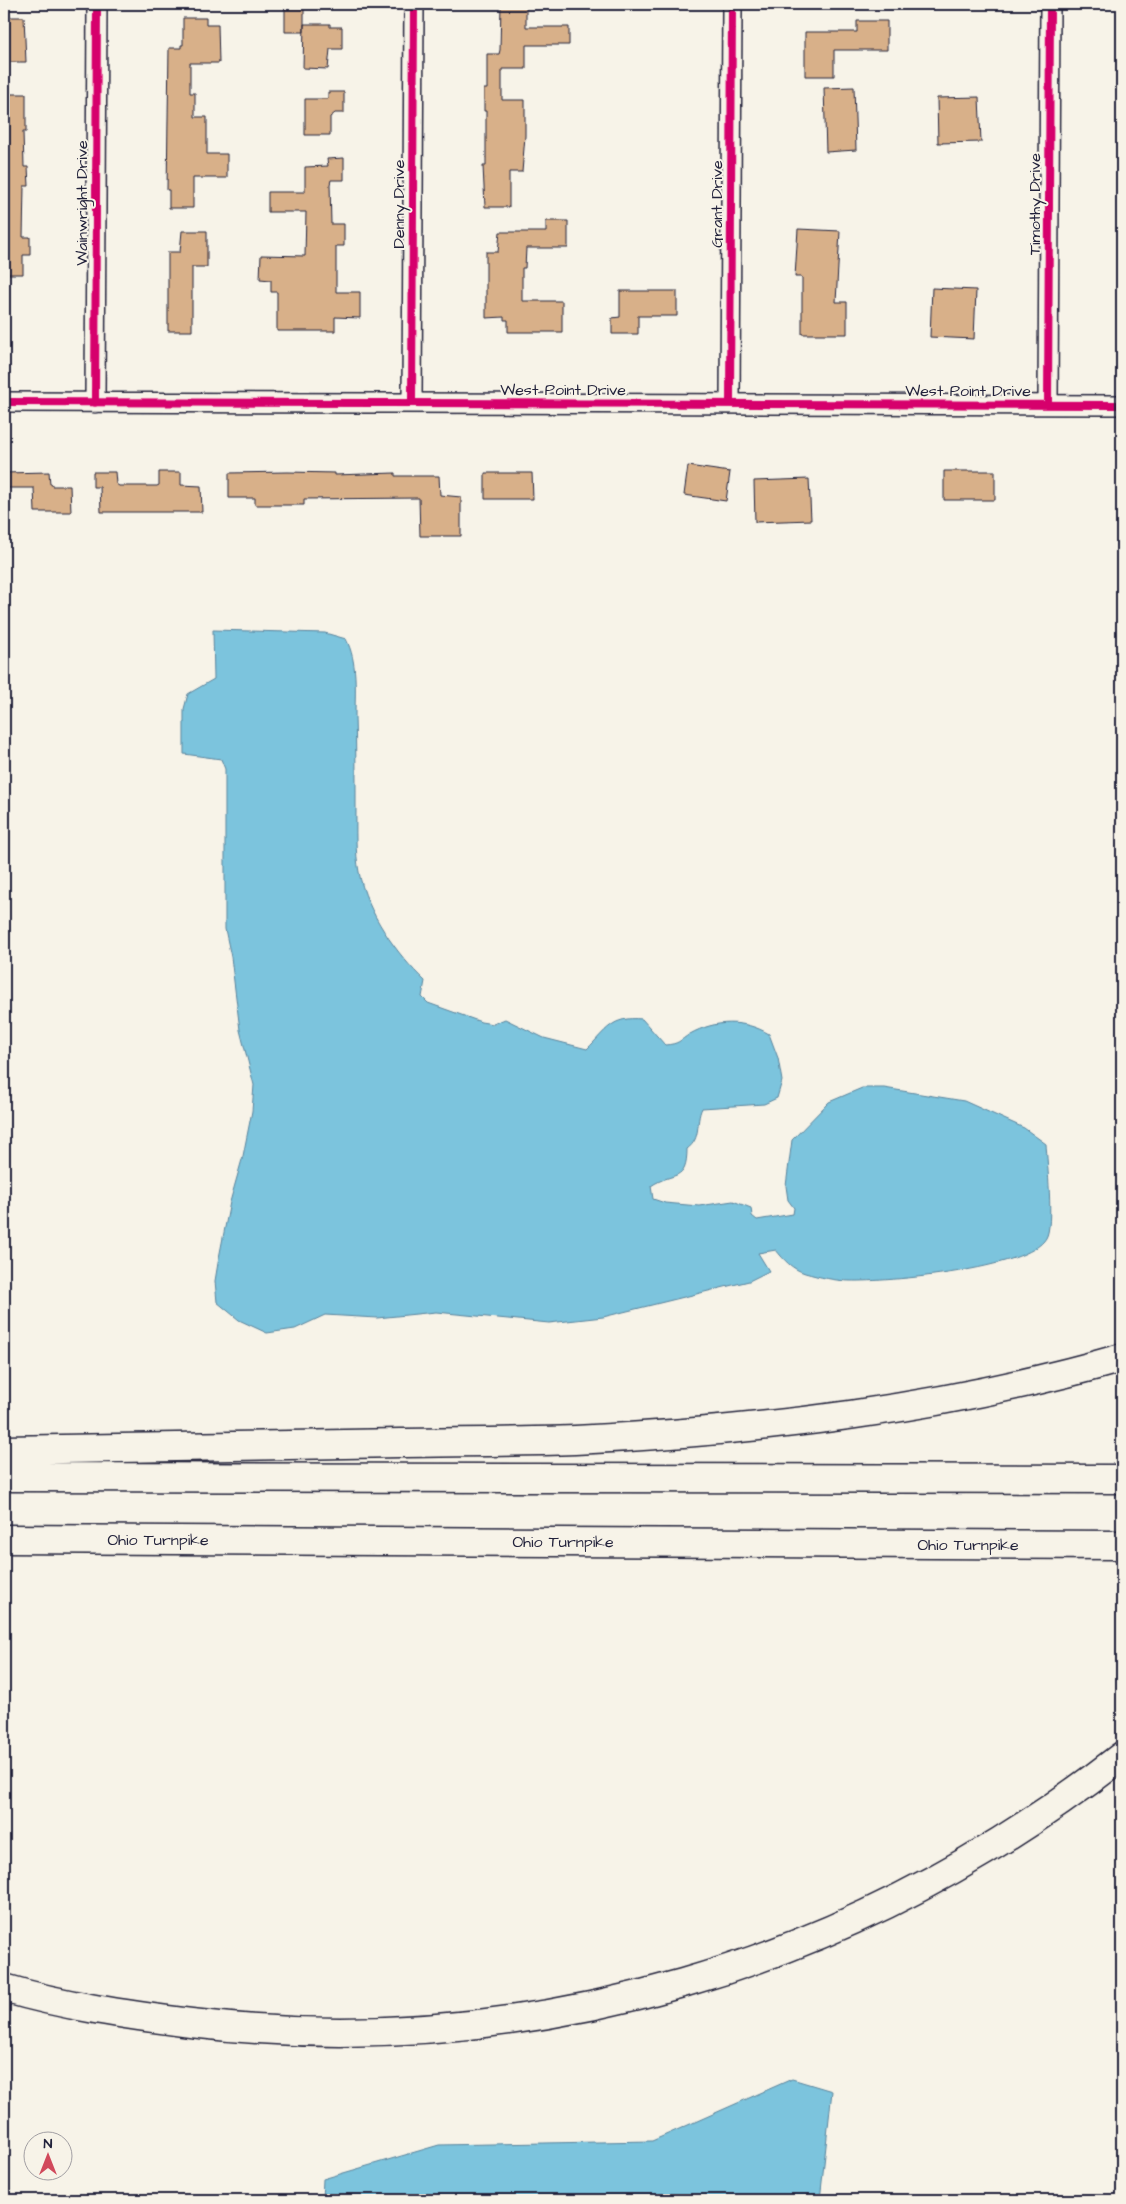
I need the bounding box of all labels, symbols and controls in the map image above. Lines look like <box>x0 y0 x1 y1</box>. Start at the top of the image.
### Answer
street label: Wainwright Drive <box>71 140 94 266</box>
street label: Timothy Drive <box>1024 153 1047 255</box>
street label: Denny Drive <box>388 159 411 248</box>
street label: Grant Drive <box>706 160 728 248</box>
street label: West Point Drive <box>500 379 626 401</box>
street label: West Point Drive <box>905 380 1031 402</box>
street label: Ohio Turnpike <box>107 1529 209 1551</box>
street label: Ohio Turnpike <box>512 1531 614 1553</box>
street label: Ohio Turnpike <box>917 1534 1019 1556</box>
north arrow <box>22 2132 72 2182</box>
text: N <box>44 2134 53 2154</box>

